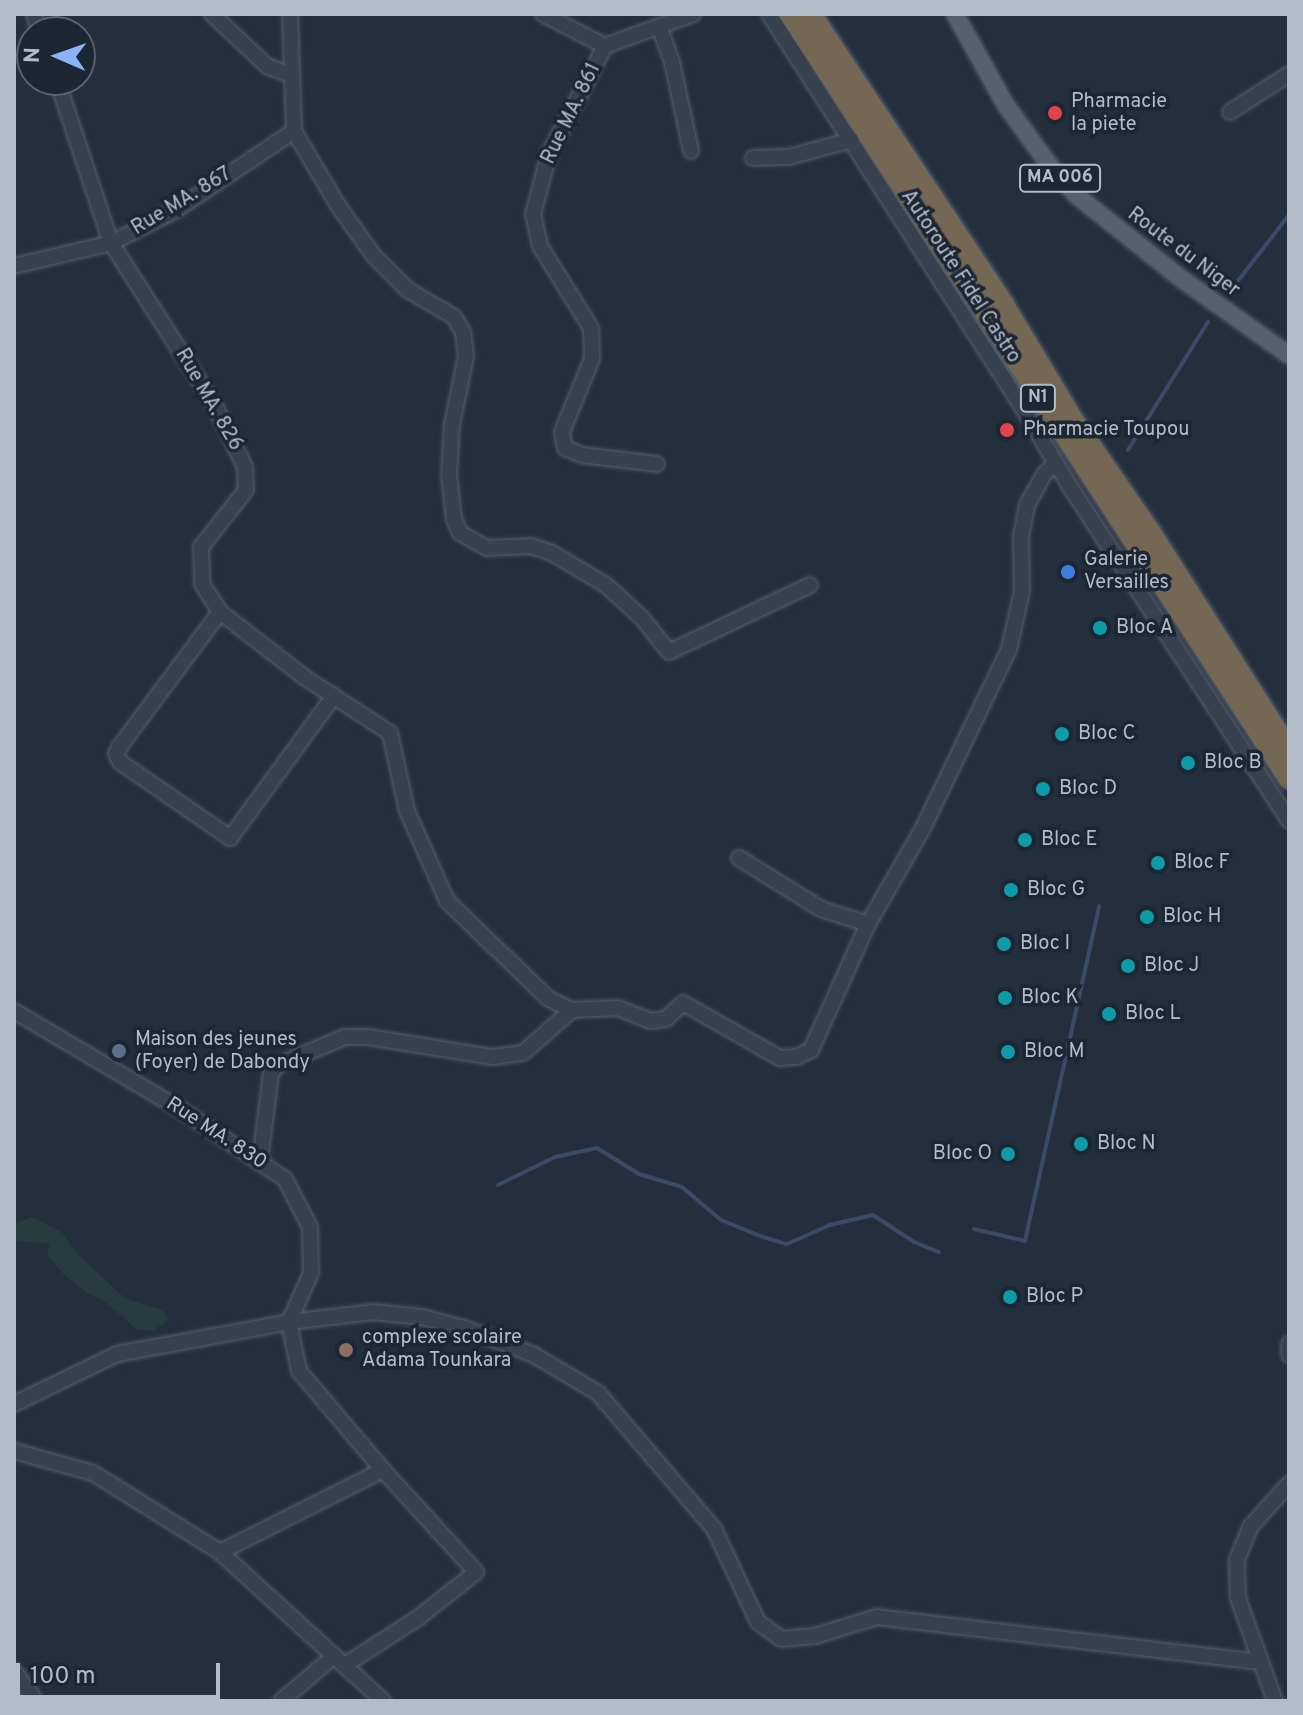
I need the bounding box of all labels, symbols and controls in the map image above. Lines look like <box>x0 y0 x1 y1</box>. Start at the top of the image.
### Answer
north arrow <box>16 16 96 96</box>
text: N <box>20 47 47 64</box>
street label: Rue MA. 861 <box>537 59 607 169</box>
place label: Pharmacie la piete <box>1071 90 1167 137</box>
marker: Pharmacie la piete <box>1046 104 1064 122</box>
street label: Rue MA. 867 <box>128 163 236 241</box>
road number: MA 006 <box>1018 164 1102 192</box>
street label: Autoroute Fidel Castro <box>895 186 1025 368</box>
street label: Route du Niger <box>1122 203 1244 303</box>
street label: Rue MA. 826 <box>169 345 247 455</box>
road number: N1 <box>1018 384 1058 412</box>
place label: Pharmacie Toupou <box>1023 418 1190 442</box>
marker: Pharmacie Toupou <box>998 421 1016 439</box>
place label: Galerie Versailles <box>1084 548 1169 595</box>
marker: Galerie Versailles <box>1059 563 1077 581</box>
place label: Bloc A <box>1116 616 1174 640</box>
marker: Bloc A <box>1091 619 1109 637</box>
place label: Bloc C <box>1078 722 1135 746</box>
marker: Bloc C <box>1053 725 1071 743</box>
place label: Bloc B <box>1204 751 1262 775</box>
marker: Bloc B <box>1179 754 1197 772</box>
place label: Bloc D <box>1059 777 1117 801</box>
marker: Bloc D <box>1034 780 1052 798</box>
place label: Bloc E <box>1041 828 1098 852</box>
marker: Bloc E <box>1016 831 1034 849</box>
place label: Bloc F <box>1174 851 1230 875</box>
marker: Bloc F <box>1149 854 1167 872</box>
place label: Bloc G <box>1027 878 1085 902</box>
marker: Bloc G <box>1002 881 1020 899</box>
place label: Bloc H <box>1163 905 1222 929</box>
marker: Bloc H <box>1138 908 1156 926</box>
place label: Bloc I <box>1020 932 1070 956</box>
marker: Bloc I <box>995 935 1013 953</box>
place label: Bloc J <box>1144 954 1199 978</box>
marker: Bloc J <box>1119 957 1137 975</box>
place label: Bloc K <box>1021 986 1079 1010</box>
marker: Bloc K <box>996 989 1014 1007</box>
place label: Bloc L <box>1125 1002 1181 1026</box>
marker: Bloc L <box>1100 1005 1118 1023</box>
place label: Maison des jeunes (Foyer) de Dabondy <box>135 1028 310 1075</box>
place label: Bloc M <box>1024 1040 1085 1064</box>
marker: Maison des jeunes (Foyer) de Dabondy <box>110 1042 128 1060</box>
marker: Bloc M <box>999 1043 1017 1061</box>
street label: Rue MA. 830 <box>161 1093 271 1175</box>
place label: Bloc N <box>1097 1132 1156 1156</box>
marker: Bloc N <box>1072 1135 1090 1153</box>
place label: Bloc O <box>933 1142 992 1166</box>
marker: Bloc O <box>999 1145 1017 1163</box>
place label: Bloc P <box>1026 1285 1083 1309</box>
marker: Bloc P <box>1001 1288 1019 1306</box>
place label: complexe scolaire Adama Tounkara <box>362 1326 522 1373</box>
marker: complexe scolaire Adama Tounkara <box>337 1341 355 1359</box>
scale bar <box>20 1647 224 1697</box>
text: 100 m <box>30 1662 96 1692</box>

